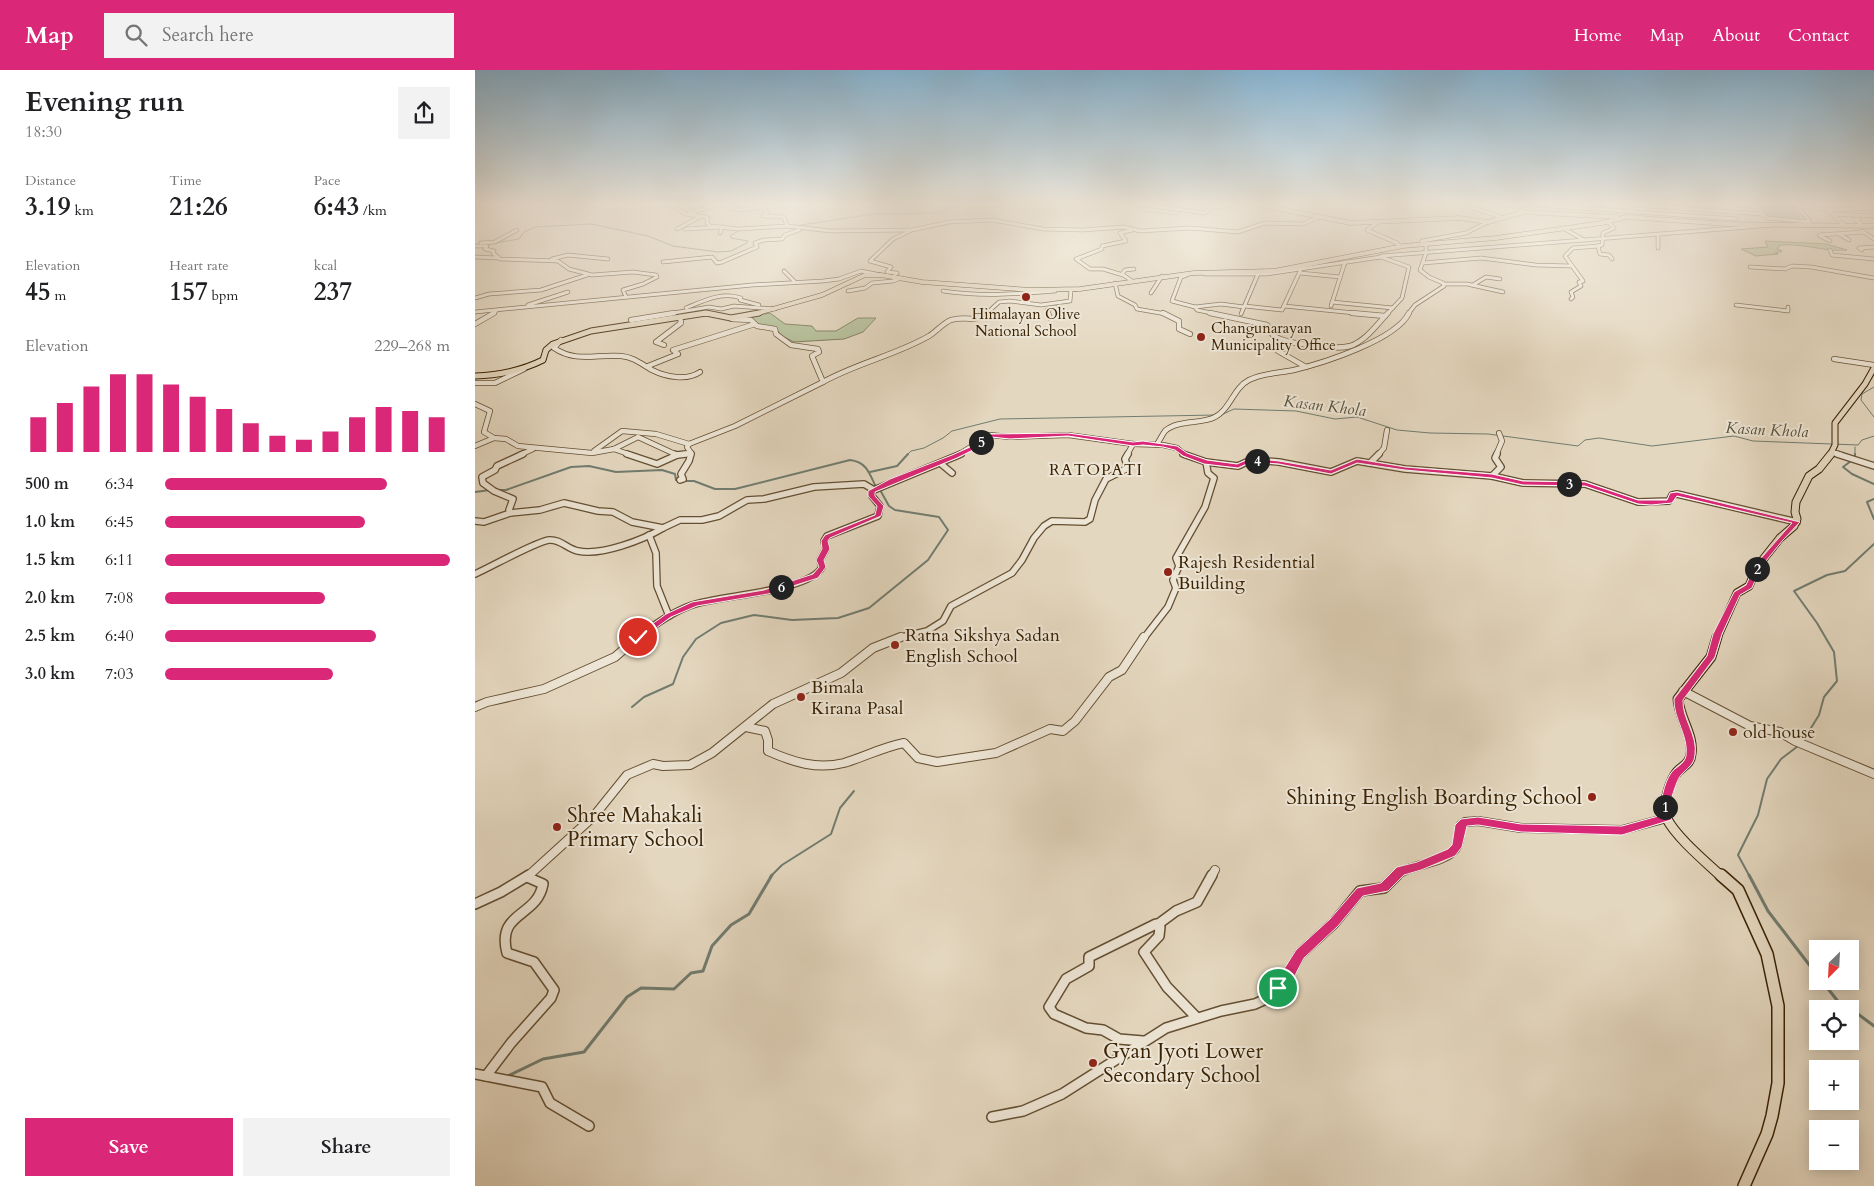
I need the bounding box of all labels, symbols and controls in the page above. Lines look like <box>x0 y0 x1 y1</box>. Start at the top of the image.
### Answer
search box <box>104 13 454 58</box>
text: Map <box>25 19 74 52</box>
icon: search <box>122 21 150 49</box>
text: Search here <box>162 22 254 48</box>
text: Home <box>1574 23 1622 48</box>
text: Map <box>1650 23 1684 48</box>
text: About <box>1712 23 1760 48</box>
text: Contact <box>1788 23 1849 48</box>
text: Evening run <box>25 83 184 121</box>
button: share <box>398 87 450 139</box>
text: 18:30 <box>25 121 62 143</box>
text: Distance <box>25 171 76 190</box>
text: Time <box>169 171 202 190</box>
text: Pace <box>314 171 341 190</box>
text: 3.19 <box>25 190 71 224</box>
text: 21:26 <box>169 190 228 224</box>
text: 6:43 <box>314 190 359 224</box>
text: km <box>71 201 94 220</box>
text: /km <box>359 201 387 220</box>
text: Elevation <box>25 256 81 275</box>
text: Heart rate <box>169 256 229 275</box>
text: kcal <box>314 256 337 275</box>
text: 45 <box>25 275 51 309</box>
text: 157 <box>169 275 208 309</box>
text: 237 <box>314 275 352 309</box>
text: m <box>51 286 66 305</box>
text: bpm <box>208 286 238 305</box>
marker: Himalayan Olive National School <box>1020 291 1032 303</box>
place label: Himalayan Olive National School <box>972 304 1080 341</box>
place label: Changunarayan Municipality Office <box>1211 318 1336 355</box>
marker: Changunarayan Municipality Office <box>1195 331 1207 343</box>
text: Elevation <box>25 335 89 357</box>
text: 229–268 m <box>374 335 450 357</box>
water label: Kasan Khola <box>1282 390 1367 422</box>
water label: Kasan Khola <box>1725 417 1809 443</box>
pin: 5 <box>969 430 993 454</box>
text: 5 <box>978 433 985 452</box>
pin: 4 <box>1245 448 1269 474</box>
text: 4 <box>1254 452 1261 471</box>
district label: RATOPATI <box>1049 459 1143 481</box>
pin: 3 <box>1557 472 1581 496</box>
text: 500 m <box>25 473 69 495</box>
text: 6:34 <box>105 473 134 495</box>
text: 3 <box>1566 475 1573 494</box>
text: 1.0 km <box>25 511 75 533</box>
text: 6:45 <box>105 511 134 533</box>
text: 1.5 km <box>25 549 75 571</box>
text: 6:11 <box>105 549 134 571</box>
place label: Rajesh Residential Building <box>1178 550 1315 596</box>
pin: 2 <box>1745 556 1769 582</box>
text: 2 <box>1754 560 1761 579</box>
marker: Rajesh Residential Building <box>1162 566 1174 578</box>
pin: 6 <box>769 574 793 600</box>
text: 6 <box>778 578 785 597</box>
text: 2.0 km <box>25 587 75 609</box>
text: 7:08 <box>105 587 134 609</box>
pin <box>617 616 659 658</box>
icon: check <box>624 623 652 651</box>
place label: Ratna Sikshya Sadan English School <box>905 623 1061 669</box>
text: 2.5 km <box>25 625 75 647</box>
text: 6:40 <box>105 625 134 647</box>
marker: Ratna Sikshya Sadan English School <box>889 639 901 651</box>
text: 3.0 km <box>25 663 75 685</box>
text: 7:03 <box>105 663 134 685</box>
place label: Bimala Kirana Pasal <box>811 675 904 721</box>
marker: Bimala Kirana Pasal <box>795 691 807 703</box>
place label: old house <box>1743 720 1815 745</box>
marker: old house <box>1727 726 1739 738</box>
place label: Shining English Boarding School <box>1286 783 1582 812</box>
marker: Shining English Boarding School <box>1586 791 1598 803</box>
pin: 1 <box>1653 794 1677 820</box>
text: 1 <box>1662 798 1669 817</box>
place label: Shree Mahakali Primary School <box>567 801 704 854</box>
marker: Shree Mahakali Primary School <box>551 821 563 833</box>
north arrow <box>1809 940 1859 990</box>
map controls <box>1809 940 1859 1170</box>
pin <box>1257 967 1299 1009</box>
icon: arrive <box>1264 974 1292 1002</box>
button: locate <box>1809 1000 1859 1050</box>
place label: Gyan Jyoti Lower Secondary School <box>1103 1037 1264 1090</box>
marker: Gyan Jyoti Lower Secondary School <box>1087 1057 1099 1069</box>
button: + <box>1809 1060 1859 1110</box>
button: Save <box>25 1118 233 1176</box>
button: Share <box>243 1118 450 1176</box>
button: − <box>1809 1120 1859 1170</box>

